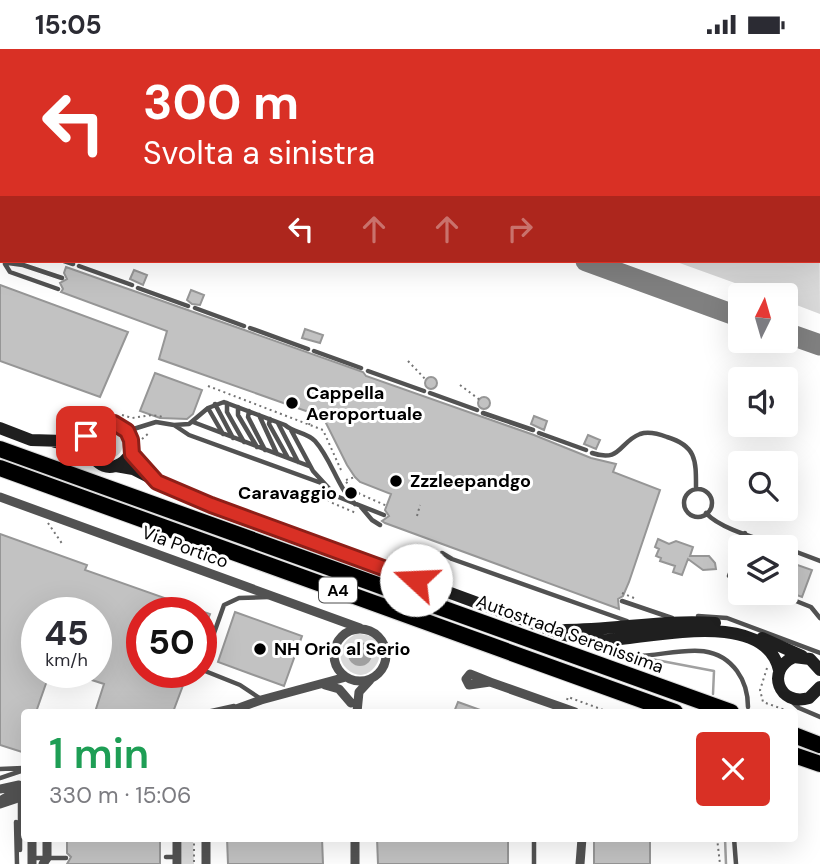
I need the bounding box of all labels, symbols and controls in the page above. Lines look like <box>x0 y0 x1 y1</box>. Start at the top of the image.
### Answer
text: 15:05 <box>35 8 102 42</box>
text: 300 m <box>143 70 299 134</box>
icon: left <box>28 77 119 168</box>
text: Svolta a sinistra <box>143 132 375 174</box>
icon: left <box>282 210 320 248</box>
icon: ahead <box>355 210 393 248</box>
icon: ahead <box>428 210 466 248</box>
icon: right <box>501 210 539 248</box>
north arrow <box>728 283 798 353</box>
map controls <box>728 283 798 605</box>
button: sound <box>728 367 798 437</box>
place label: Cappella Aeroportuale <box>306 381 423 426</box>
marker: Cappella Aeroportuale <box>284 395 300 411</box>
pin <box>56 406 116 466</box>
icon: arrive <box>67 417 105 455</box>
button: search <box>728 451 798 521</box>
place label: Zzzleepandgo <box>410 469 531 493</box>
marker: Zzzleepandgo <box>388 473 404 489</box>
place label: Caravaggio <box>238 481 337 505</box>
marker: Caravaggio <box>343 485 359 501</box>
street label: Via Portico <box>138 520 232 574</box>
button: layers <box>728 535 798 605</box>
position arrow <box>379 543 453 617</box>
road number: A4 <box>319 577 357 603</box>
street label: Autostrada Serenissima <box>473 589 667 679</box>
speed limit sign: 50 <box>126 597 217 688</box>
text: 45 <box>44 610 89 656</box>
place label: NH Orio al Serio <box>274 637 410 661</box>
marker: NH Orio al Serio <box>252 641 268 657</box>
text: km/h <box>45 648 88 672</box>
text: 1 min <box>49 726 149 781</box>
button: close <box>696 732 770 806</box>
text: 330 m · 15:06 <box>49 780 191 810</box>

